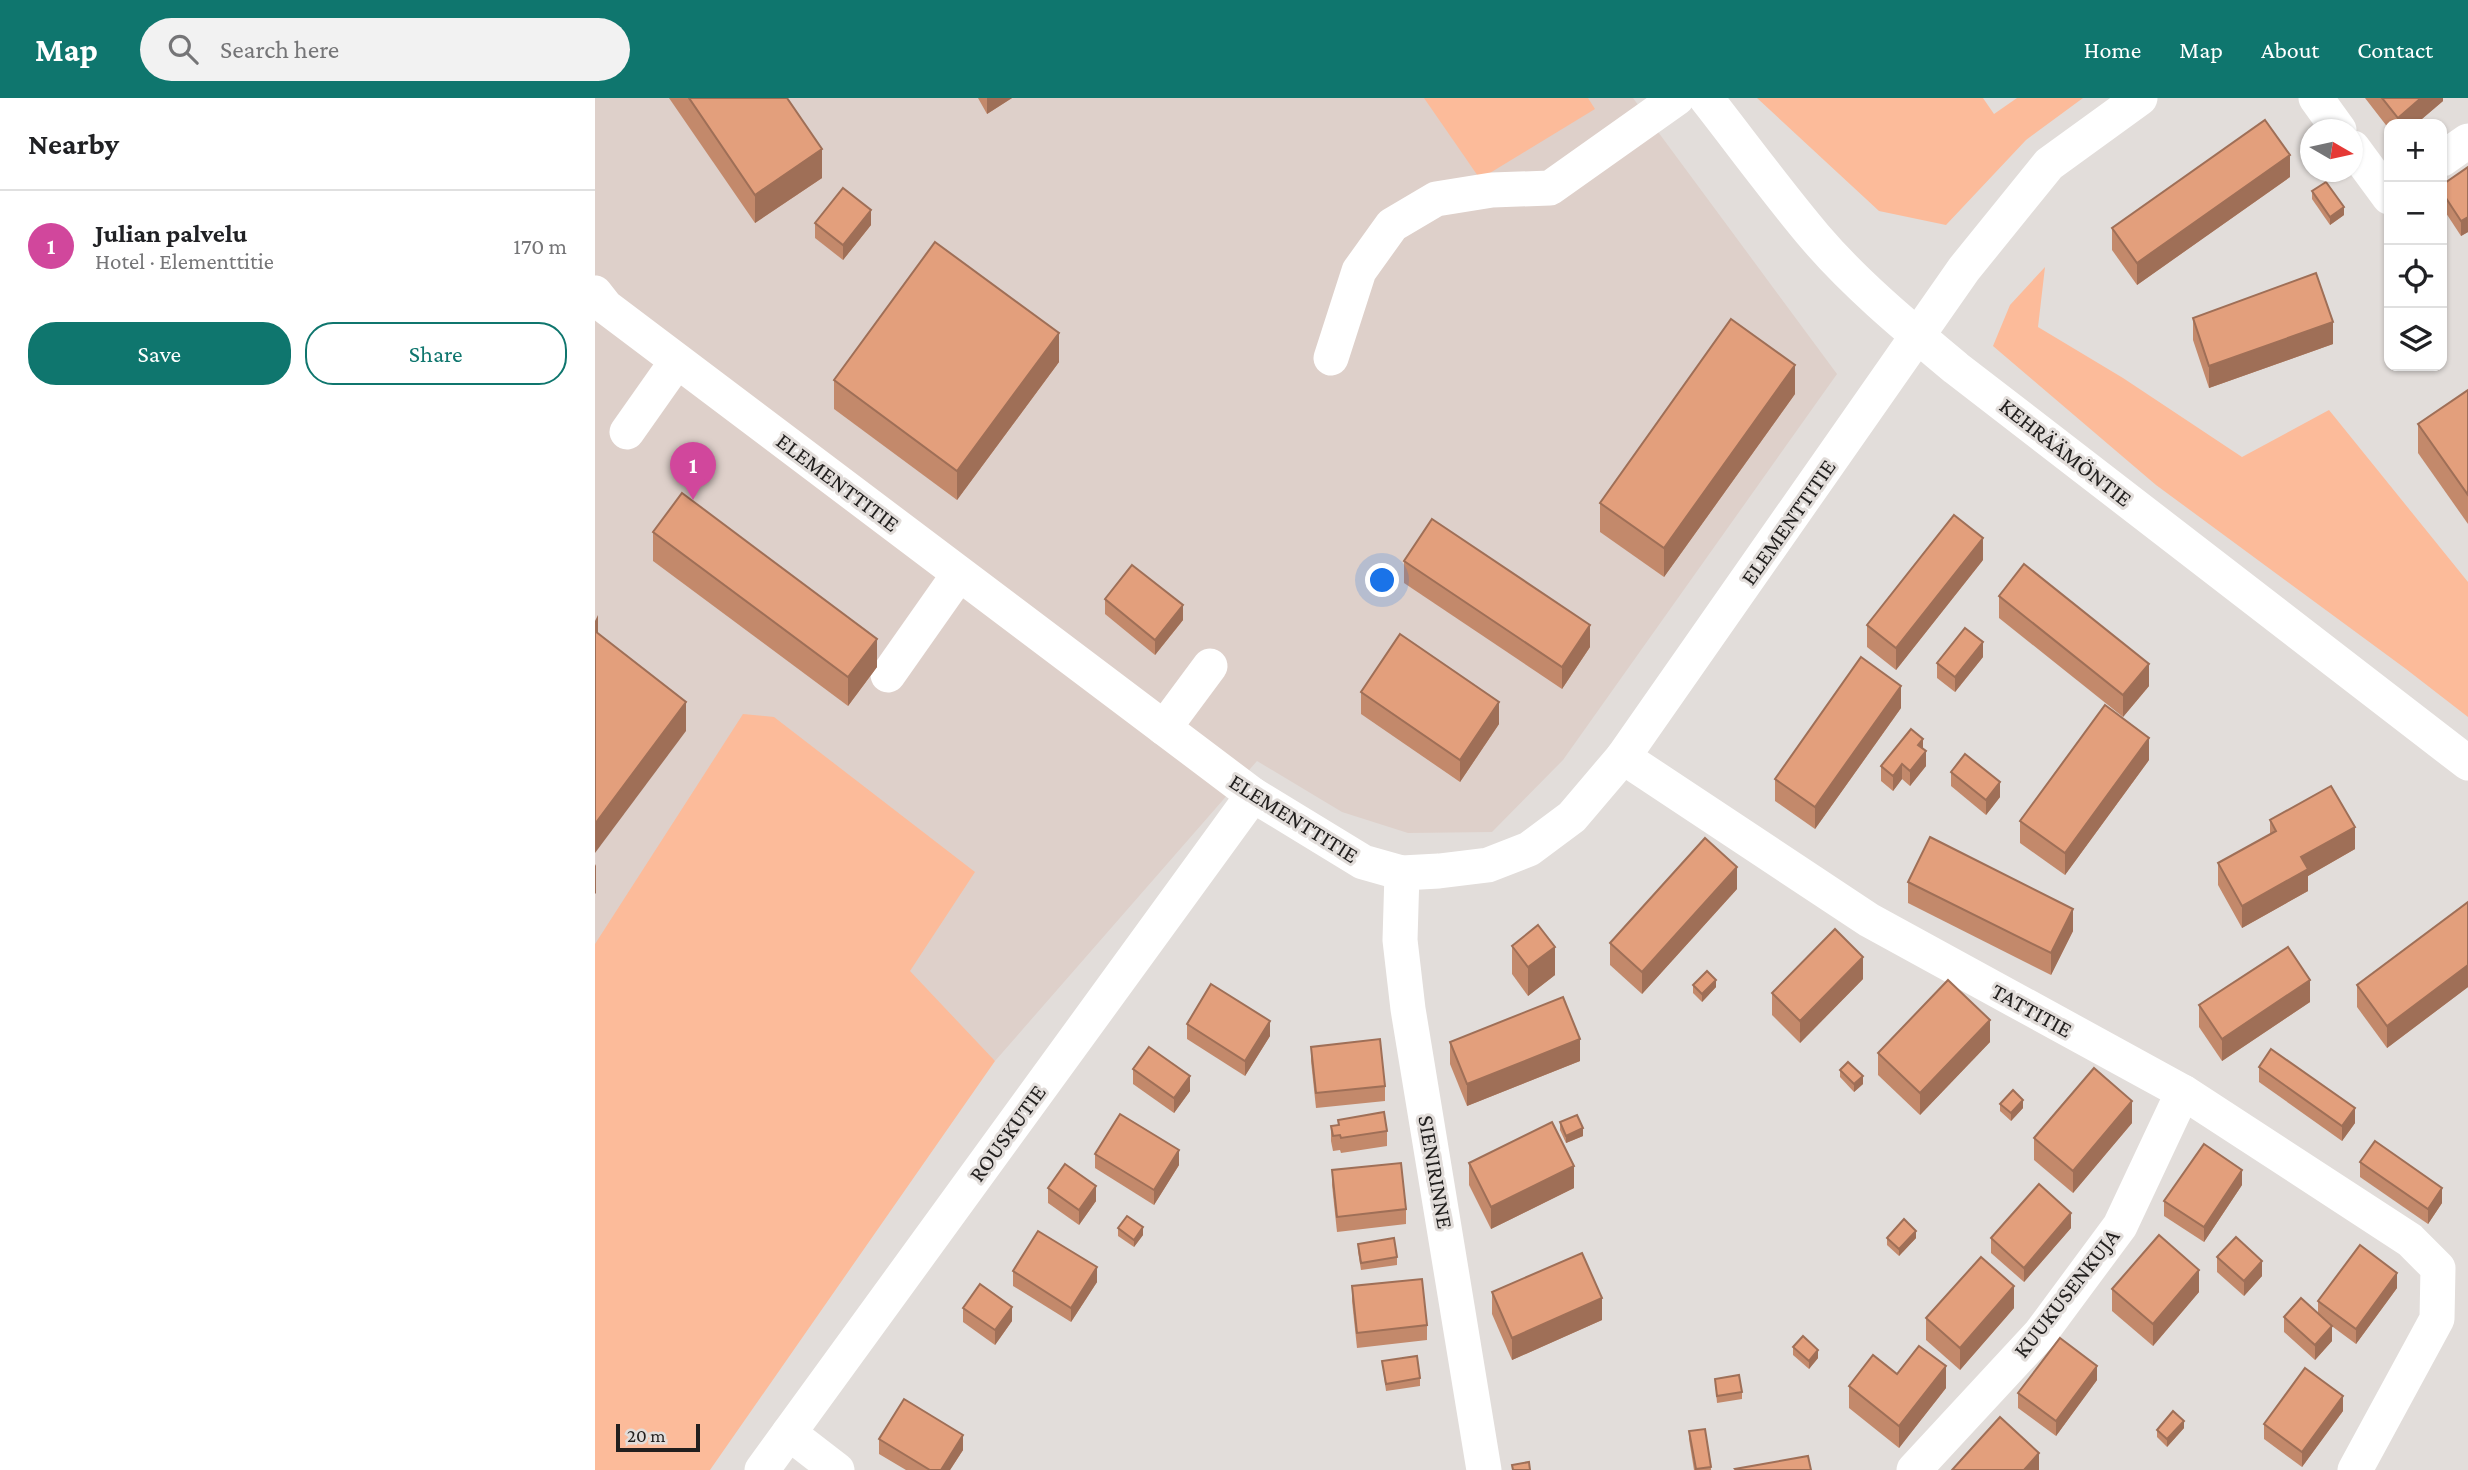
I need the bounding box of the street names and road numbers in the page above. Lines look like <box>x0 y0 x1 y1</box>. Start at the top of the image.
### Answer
street label: KEHRÄÄMÖNTIE <box>1995 392 2137 512</box>
street label: ELEMENTTITIE <box>771 427 905 537</box>
street label: ELEMENTTITIE <box>1735 454 1841 590</box>
street label: ELEMENTTITIE <box>1225 768 1363 868</box>
street label: TATTITIE <box>1987 977 2077 1043</box>
street label: ROUSKUTIE <box>963 1080 1051 1186</box>
street label: SIENIRINNE <box>1413 1113 1459 1231</box>
street label: KUUKUSENKUJA <box>2008 1223 2125 1363</box>

